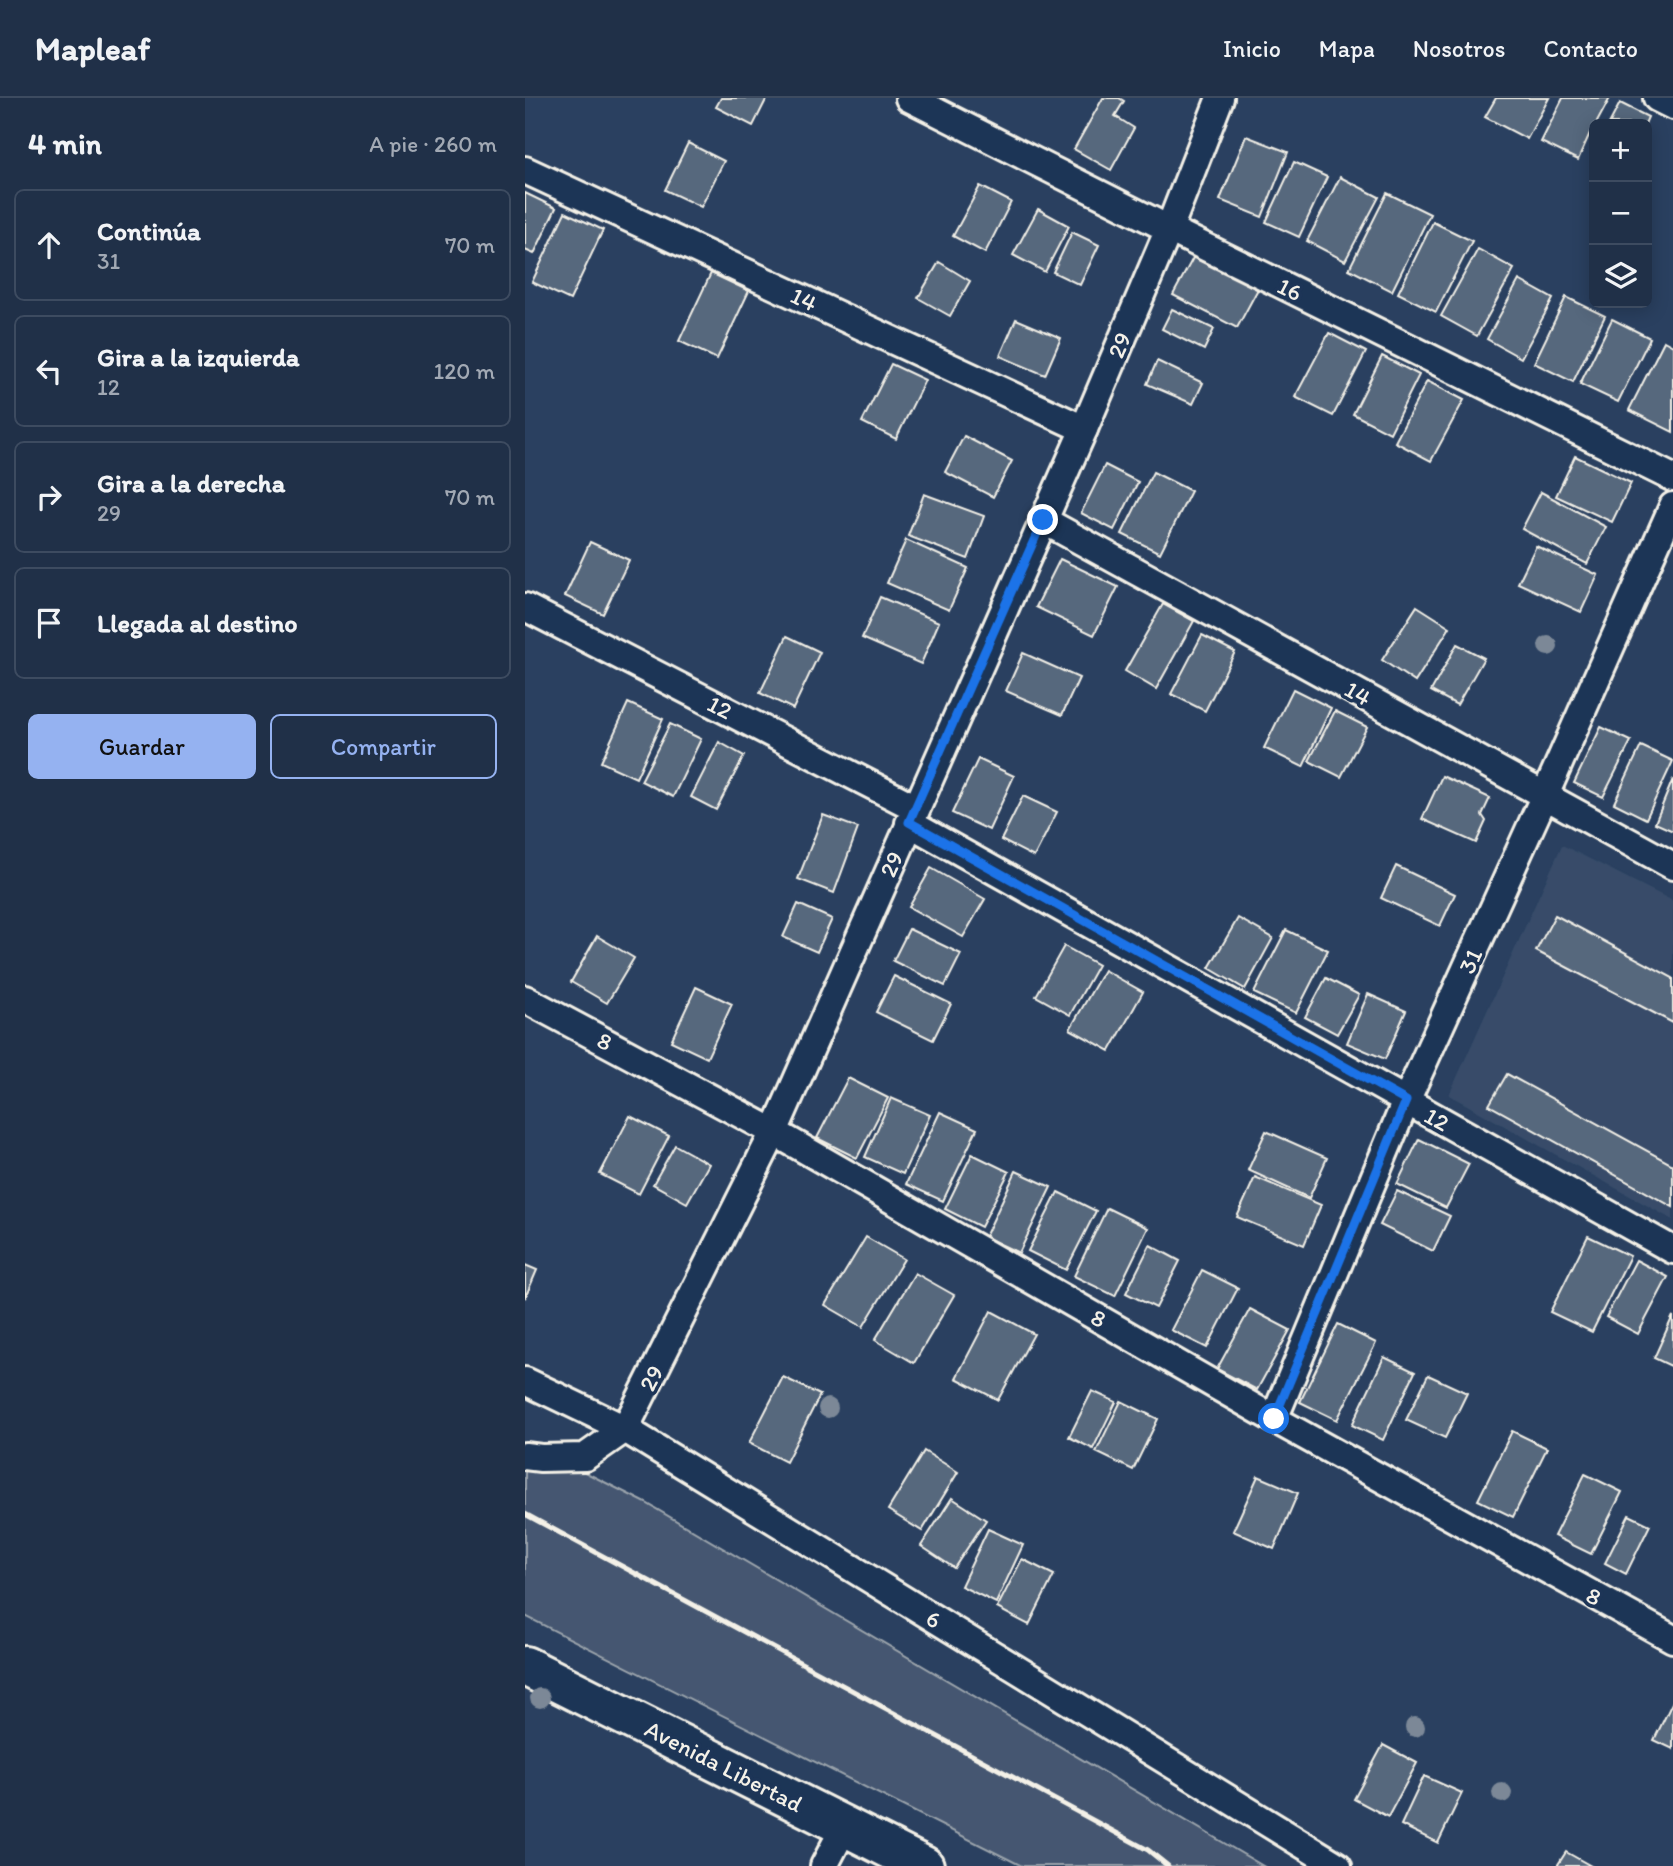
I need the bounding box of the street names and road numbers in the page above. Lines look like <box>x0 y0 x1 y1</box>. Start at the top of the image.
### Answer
street label: 16 <box>1273 271 1307 307</box>
street label: 14 <box>786 280 822 318</box>
street label: 29 <box>1101 328 1137 362</box>
street label: 14 <box>1340 674 1376 712</box>
street label: 12 <box>703 689 738 725</box>
street label: 29 <box>873 847 909 881</box>
street label: 31 <box>1452 944 1488 978</box>
street label: 8 <box>592 1025 618 1057</box>
street label: 12 <box>1420 1101 1455 1138</box>
street label: 8 <box>1086 1302 1112 1334</box>
street label: 29 <box>632 1360 670 1396</box>
street label: 8 <box>1581 1580 1607 1612</box>
street label: 6 <box>921 1603 947 1635</box>
street label: Avenida Libertad <box>640 1714 808 1818</box>

